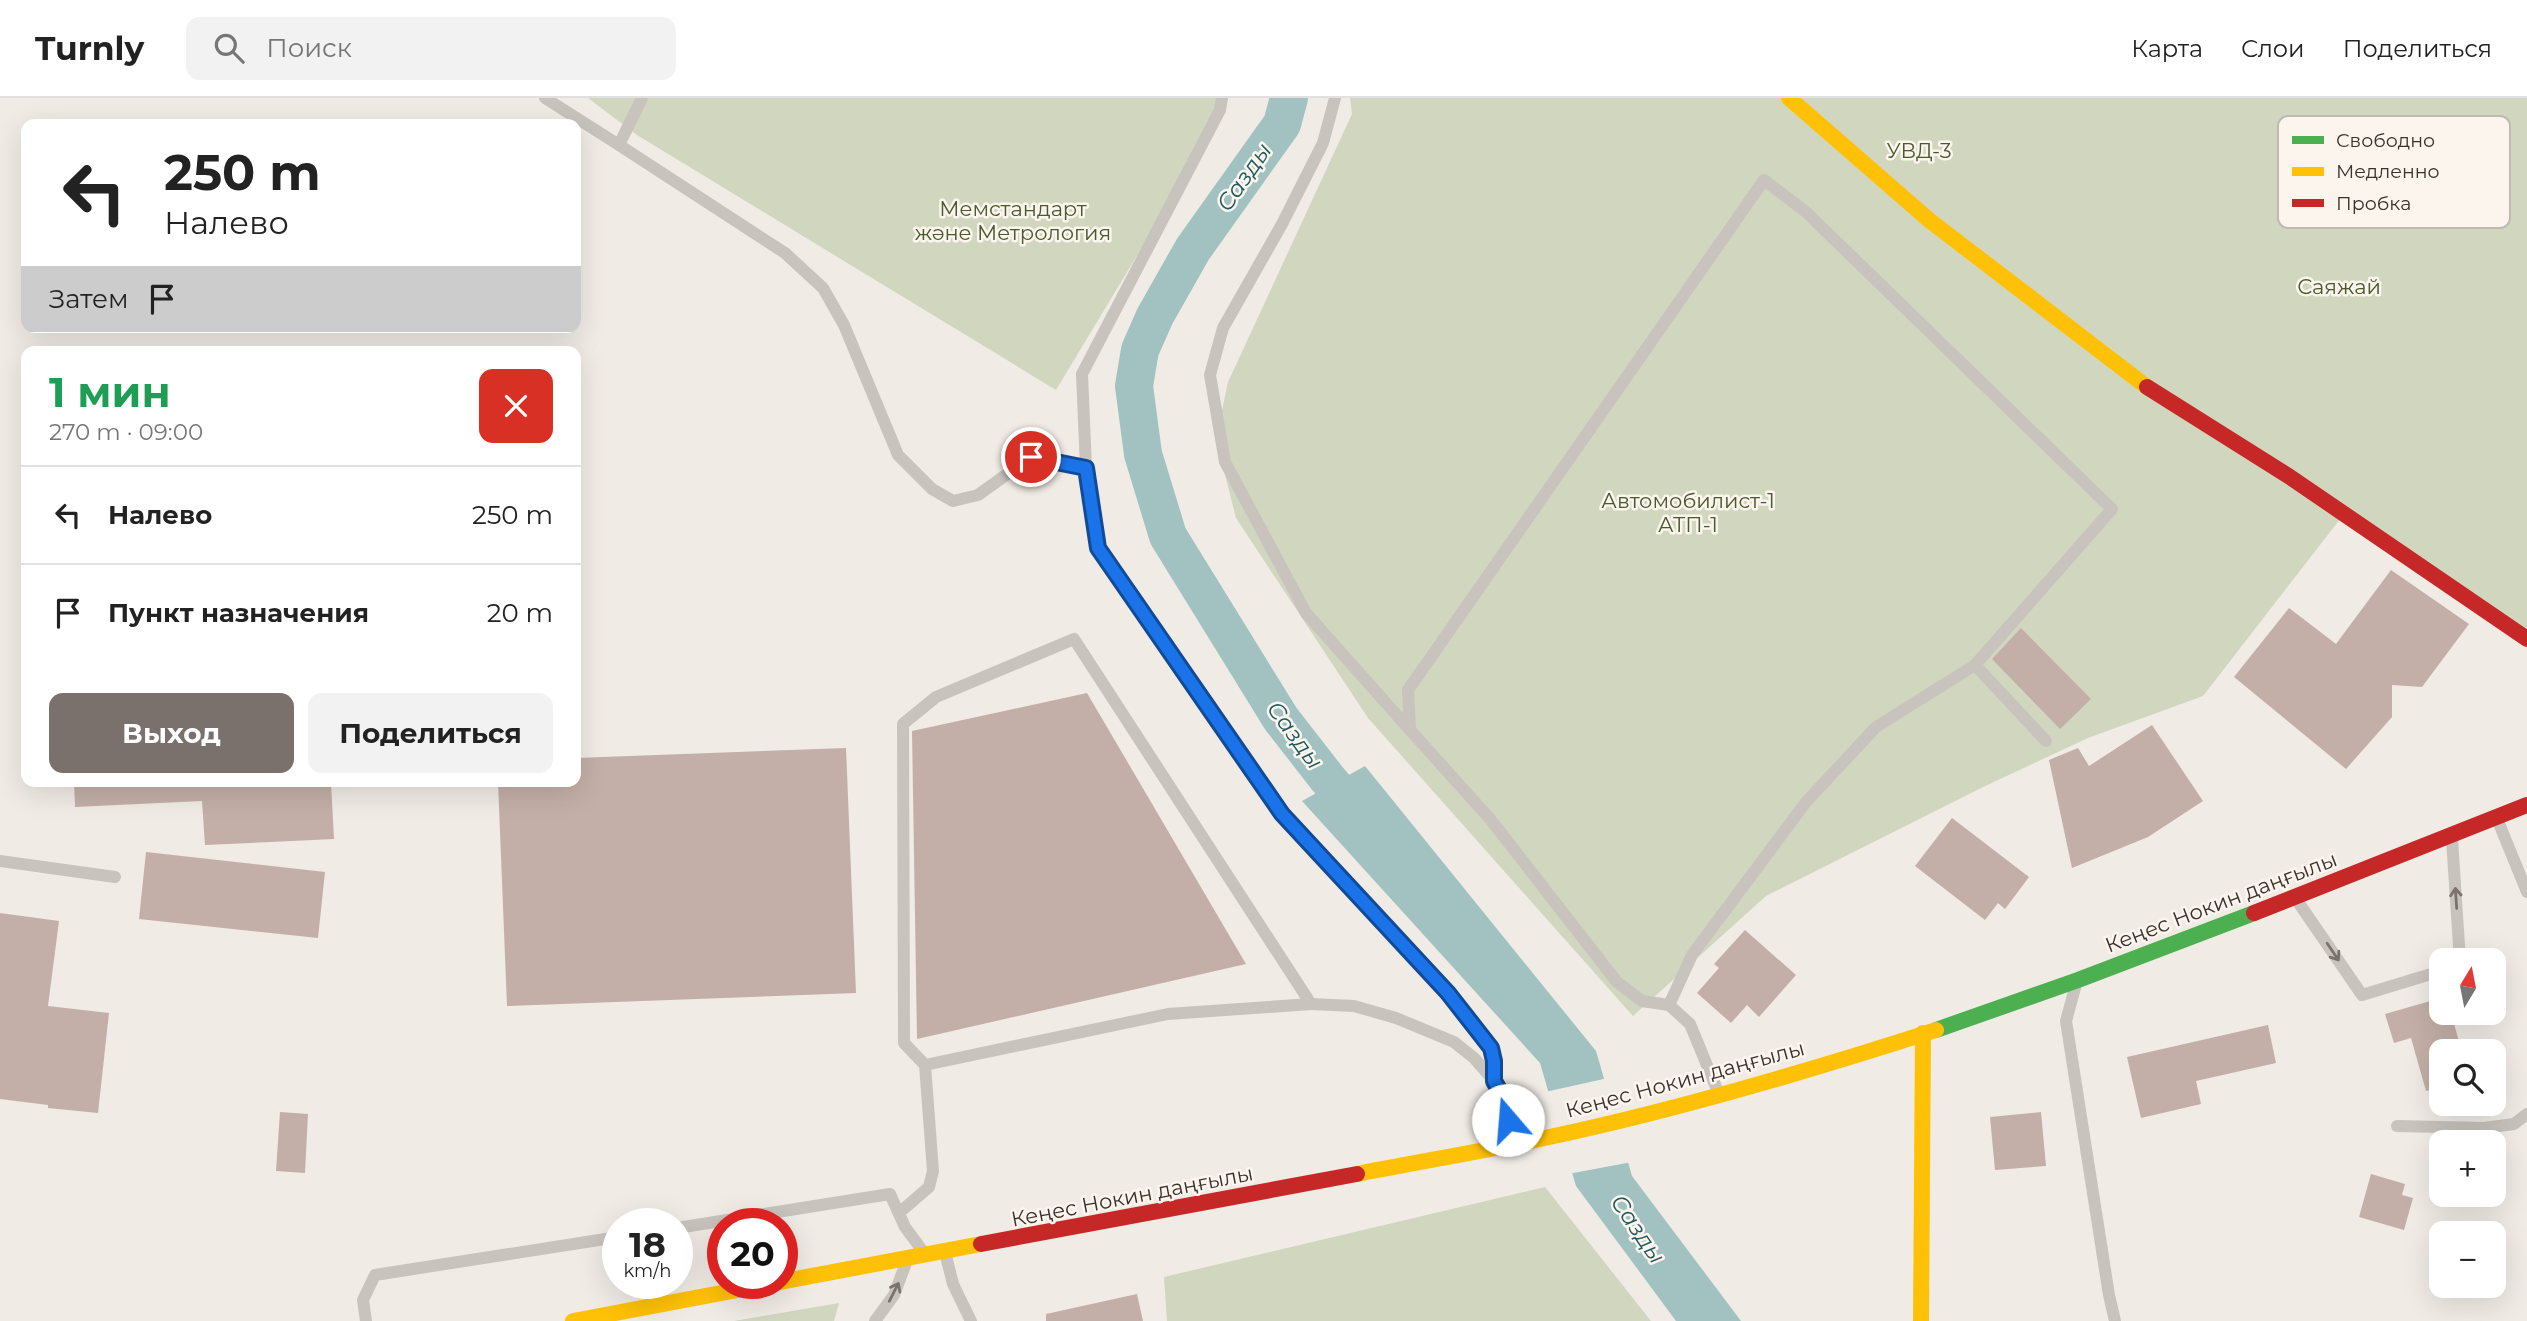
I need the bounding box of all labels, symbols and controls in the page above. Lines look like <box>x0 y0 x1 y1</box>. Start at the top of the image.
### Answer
search box <box>186 17 676 80</box>
text: Turnly <box>35 28 144 68</box>
icon: search <box>210 29 248 67</box>
text: Поиск <box>266 32 352 64</box>
text: Карта <box>2131 34 2203 63</box>
text: Слои <box>2241 34 2305 63</box>
text: Поделиться <box>2343 34 2492 63</box>
legend <box>2278 116 2510 228</box>
text: Свободно <box>2336 129 2435 152</box>
water label: Сазды <box>1210 137 1278 217</box>
park label: УВД-3 <box>1886 138 1952 163</box>
text: 250 m <box>164 143 321 202</box>
icon: left <box>49 147 140 238</box>
text: Медленно <box>2336 160 2440 183</box>
text: Пробка <box>2336 192 2411 215</box>
park label: Мемстандарт және Метрология <box>915 196 1111 245</box>
text: Налево <box>164 203 289 242</box>
park label: Саяжай <box>2297 274 2381 299</box>
icon: arrive <box>143 280 181 318</box>
text: Затем <box>49 283 129 315</box>
text: 1 мин <box>49 366 171 418</box>
button: close <box>479 369 553 443</box>
text: 270 m · 09:00 <box>49 418 203 446</box>
pin <box>1001 427 1061 487</box>
icon: arrive <box>1012 438 1050 476</box>
park label: Автомобилист-1 АТП-1 <box>1601 488 1775 537</box>
icon: left <box>49 496 87 534</box>
text: Налево <box>108 499 212 531</box>
text: 250 m <box>472 499 553 531</box>
icon: arrive <box>49 594 87 632</box>
text: Пункт назначения <box>108 597 369 629</box>
text: 20 m <box>487 597 553 629</box>
button: Выход <box>49 693 294 773</box>
button: Поделиться <box>308 693 553 773</box>
water label: Сазды <box>1261 696 1329 774</box>
street label: Кеңес Нокин даңғылы <box>2102 846 2340 958</box>
one-way arrow <box>2449 887 2462 909</box>
one-way arrow <box>2325 942 2340 961</box>
north arrow <box>2429 948 2506 1026</box>
map controls <box>2429 948 2506 1298</box>
street label: Кеңес Нокин даңғылы <box>1563 1035 1807 1123</box>
button: search <box>2429 1039 2506 1116</box>
position arrow <box>1471 1083 1545 1157</box>
button: + <box>2429 1130 2506 1207</box>
street label: Кеңес Нокин даңғылы <box>1009 1160 1255 1232</box>
water label: Сазды <box>1605 1189 1671 1269</box>
speed limit sign: 20 <box>707 1208 798 1299</box>
button: − <box>2429 1221 2506 1298</box>
text: 18 <box>629 1223 666 1266</box>
text: km/h <box>623 1260 672 1282</box>
one-way arrow <box>888 1282 902 1303</box>

